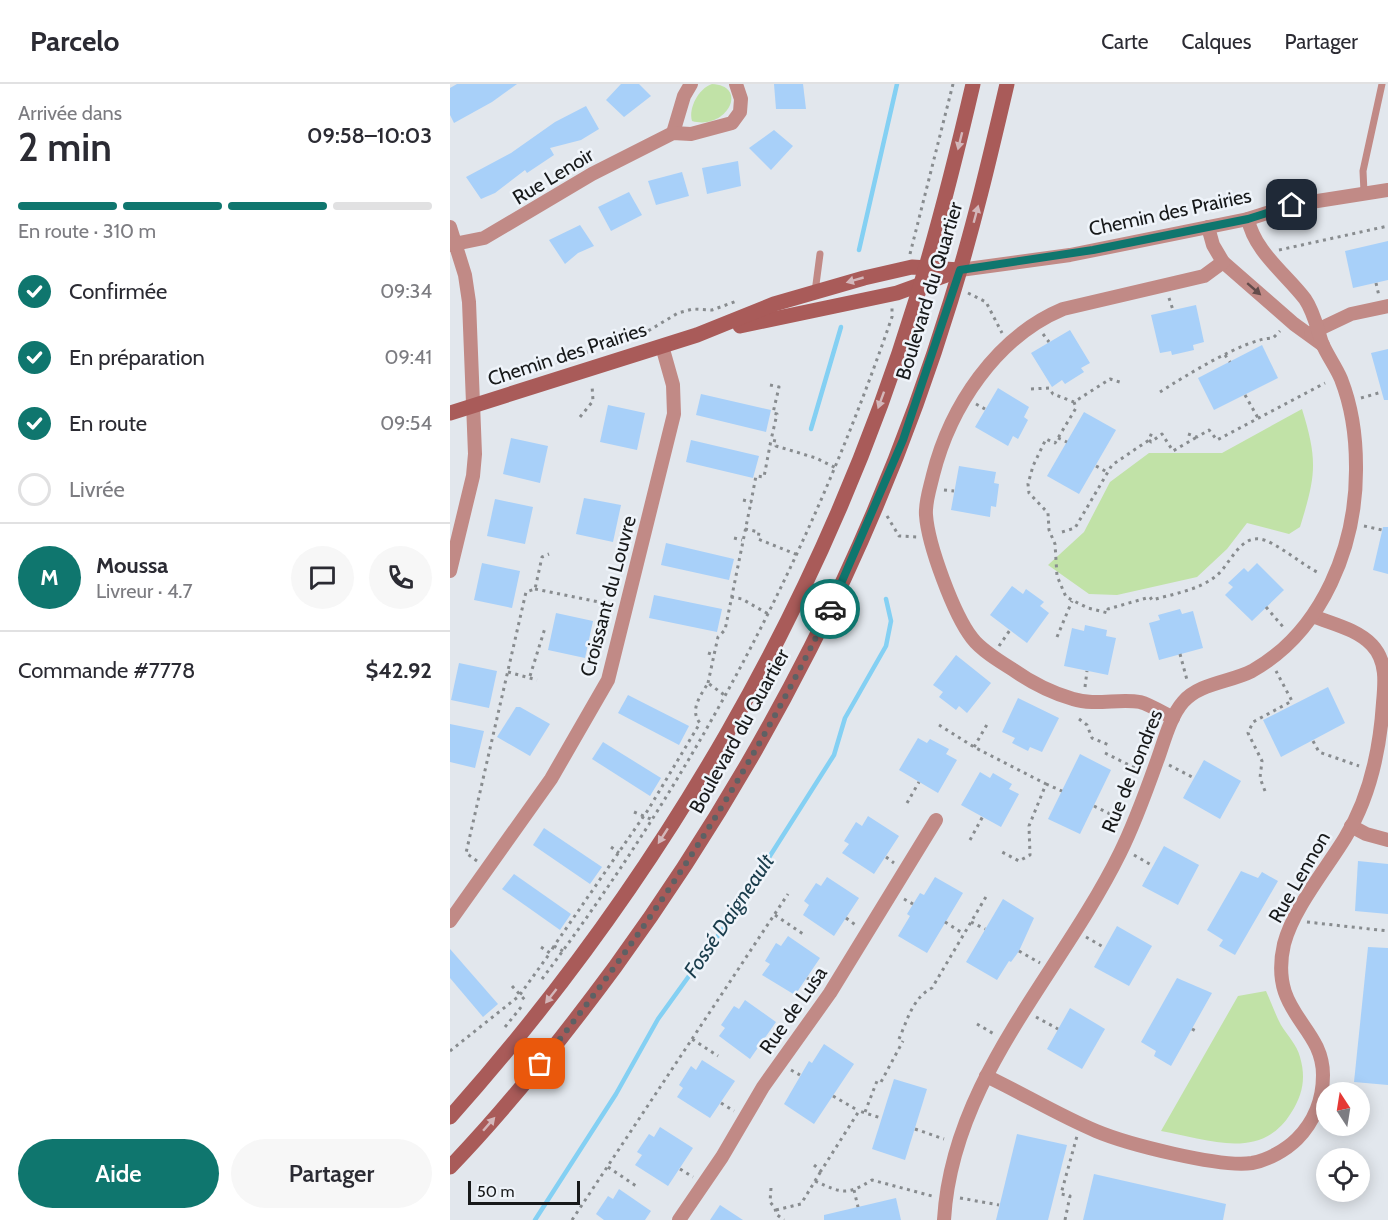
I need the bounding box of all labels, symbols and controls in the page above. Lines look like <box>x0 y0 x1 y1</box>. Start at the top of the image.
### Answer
text: Parcelo <box>30 24 120 58</box>
text: Carte <box>1101 29 1149 54</box>
text: Calques <box>1182 29 1252 54</box>
text: Partager <box>1285 29 1358 54</box>
text: Arrivée dans <box>18 101 122 125</box>
text: 09:58–10:03 <box>307 122 432 149</box>
text: 2 min <box>18 123 112 171</box>
one-way arrow <box>954 131 964 150</box>
street label: Rue Lenoir <box>508 142 598 209</box>
pin <box>1266 179 1317 230</box>
street label: Chemin des Prairies <box>1087 183 1253 241</box>
icon: home <box>1275 188 1308 221</box>
street label: Boulevard du Quartier <box>891 199 968 383</box>
one-way arrow <box>972 205 981 223</box>
text: En route · 310 m <box>18 219 156 243</box>
icon: check <box>18 275 51 308</box>
one-way arrow <box>846 276 864 286</box>
text: Confirmée <box>69 278 167 305</box>
text: 09:34 <box>380 279 432 303</box>
one-way arrow <box>1246 282 1261 295</box>
street label: Chemin des Prairies <box>485 317 649 391</box>
icon: check <box>18 341 51 374</box>
text: En préparation <box>69 344 205 371</box>
text: 09:41 <box>384 345 432 369</box>
one-way arrow <box>875 391 885 409</box>
icon: check <box>18 407 51 440</box>
text: En route <box>69 410 147 437</box>
text: 09:54 <box>380 411 432 435</box>
text: Livrée <box>69 476 125 503</box>
street label: Croissant du Louvre <box>575 513 641 679</box>
button: chat <box>291 546 354 609</box>
button: phone <box>369 546 432 609</box>
text: Moussa <box>96 552 168 579</box>
text: M <box>40 564 59 591</box>
text: Livreur · 4.7 <box>96 579 192 603</box>
courier <box>800 579 860 639</box>
icon: car <box>814 593 847 626</box>
street label: Boulevard du Quartier <box>684 644 795 818</box>
text: Commande #7778 <box>18 657 195 684</box>
text: $42.92 <box>365 657 432 684</box>
street label: Rue de Londres <box>1096 706 1168 836</box>
street label: Rue Lennon <box>1263 827 1335 927</box>
one-way arrow <box>657 828 669 844</box>
water label: Fossé Daigneault <box>678 849 779 982</box>
street label: Rue de Lusa <box>754 961 832 1058</box>
one-way arrow <box>544 988 557 1004</box>
pin <box>514 1038 565 1089</box>
icon: bag <box>523 1047 556 1080</box>
north arrow <box>1316 1082 1370 1136</box>
map controls <box>1316 1082 1370 1202</box>
one-way arrow <box>482 1117 495 1132</box>
button: Aide <box>18 1139 219 1208</box>
button: Partager <box>231 1139 432 1208</box>
button: locate <box>1316 1148 1370 1202</box>
scale bar <box>468 1178 580 1206</box>
text: 50 m <box>477 1182 514 1201</box>

